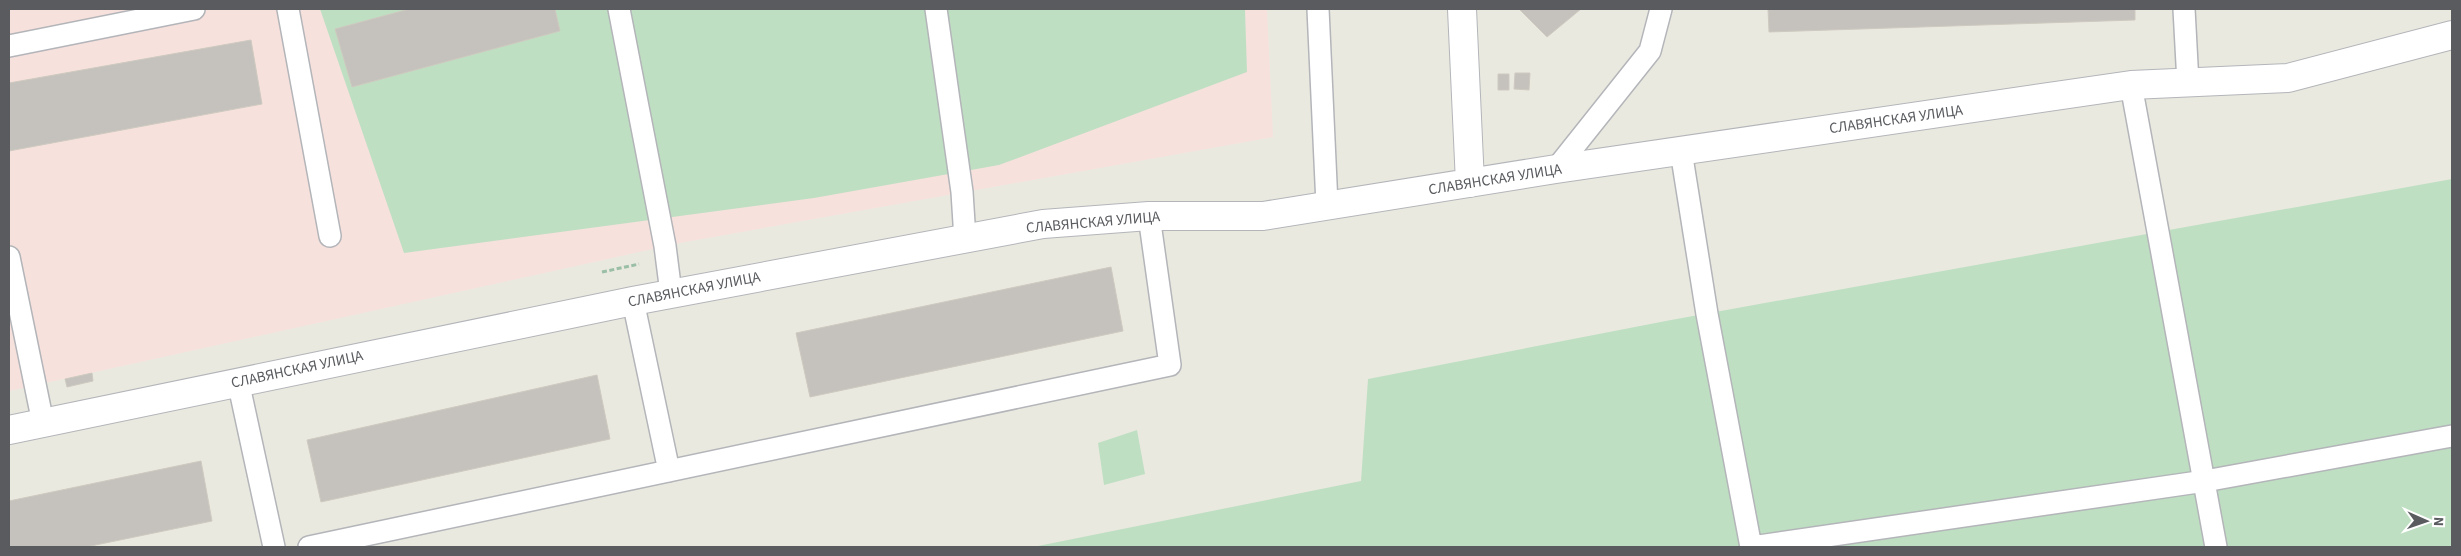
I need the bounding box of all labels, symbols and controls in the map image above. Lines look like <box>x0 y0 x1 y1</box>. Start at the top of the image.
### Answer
street label: СЛАВЯНСКАЯ УЛИЦА <box>1828 100 1965 139</box>
street label: СЛАВЯНСКАЯ УЛИЦА <box>1427 158 1564 200</box>
street label: СЛАВЯНСКАЯ УЛИЦА <box>1025 206 1162 239</box>
street label: СЛАВЯНСКАЯ УЛИЦА <box>626 266 763 313</box>
street label: СЛАВЯНСКАЯ УЛИЦА <box>229 345 366 394</box>
north arrow <box>2401 496 2451 546</box>
text: N <box>2428 516 2448 526</box>

